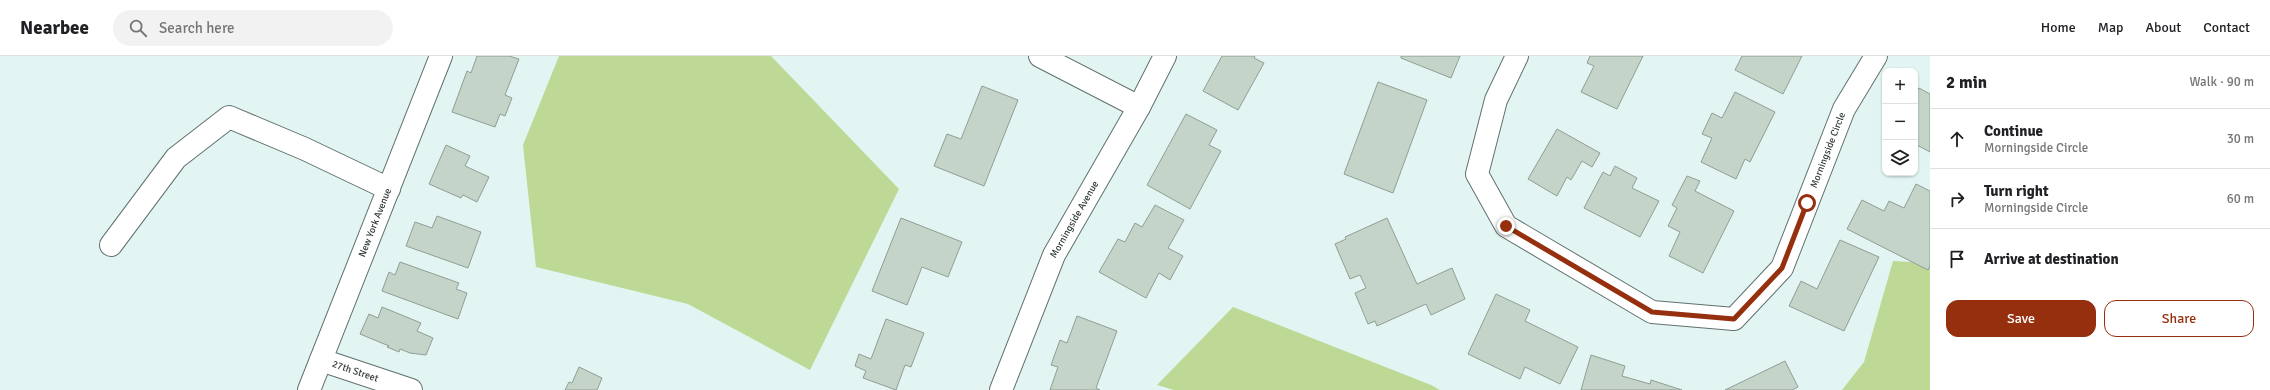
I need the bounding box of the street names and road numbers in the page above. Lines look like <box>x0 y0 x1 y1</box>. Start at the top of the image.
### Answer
street label: Morningside Circle <box>1808 110 1848 190</box>
street label: Morningside Avenue <box>1048 179 1101 260</box>
street label: New York Avenue <box>356 186 394 259</box>
street label: 27th Street <box>330 358 380 385</box>

